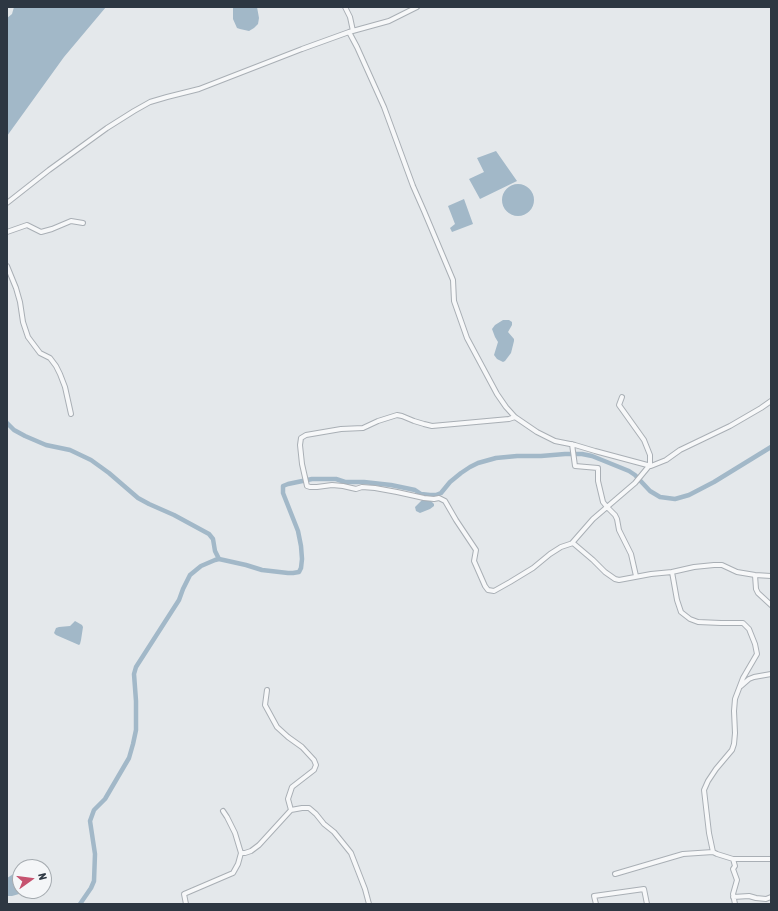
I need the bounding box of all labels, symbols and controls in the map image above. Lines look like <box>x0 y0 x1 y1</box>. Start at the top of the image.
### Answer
north arrow <box>12 859 52 899</box>
text: N <box>36 872 49 881</box>

